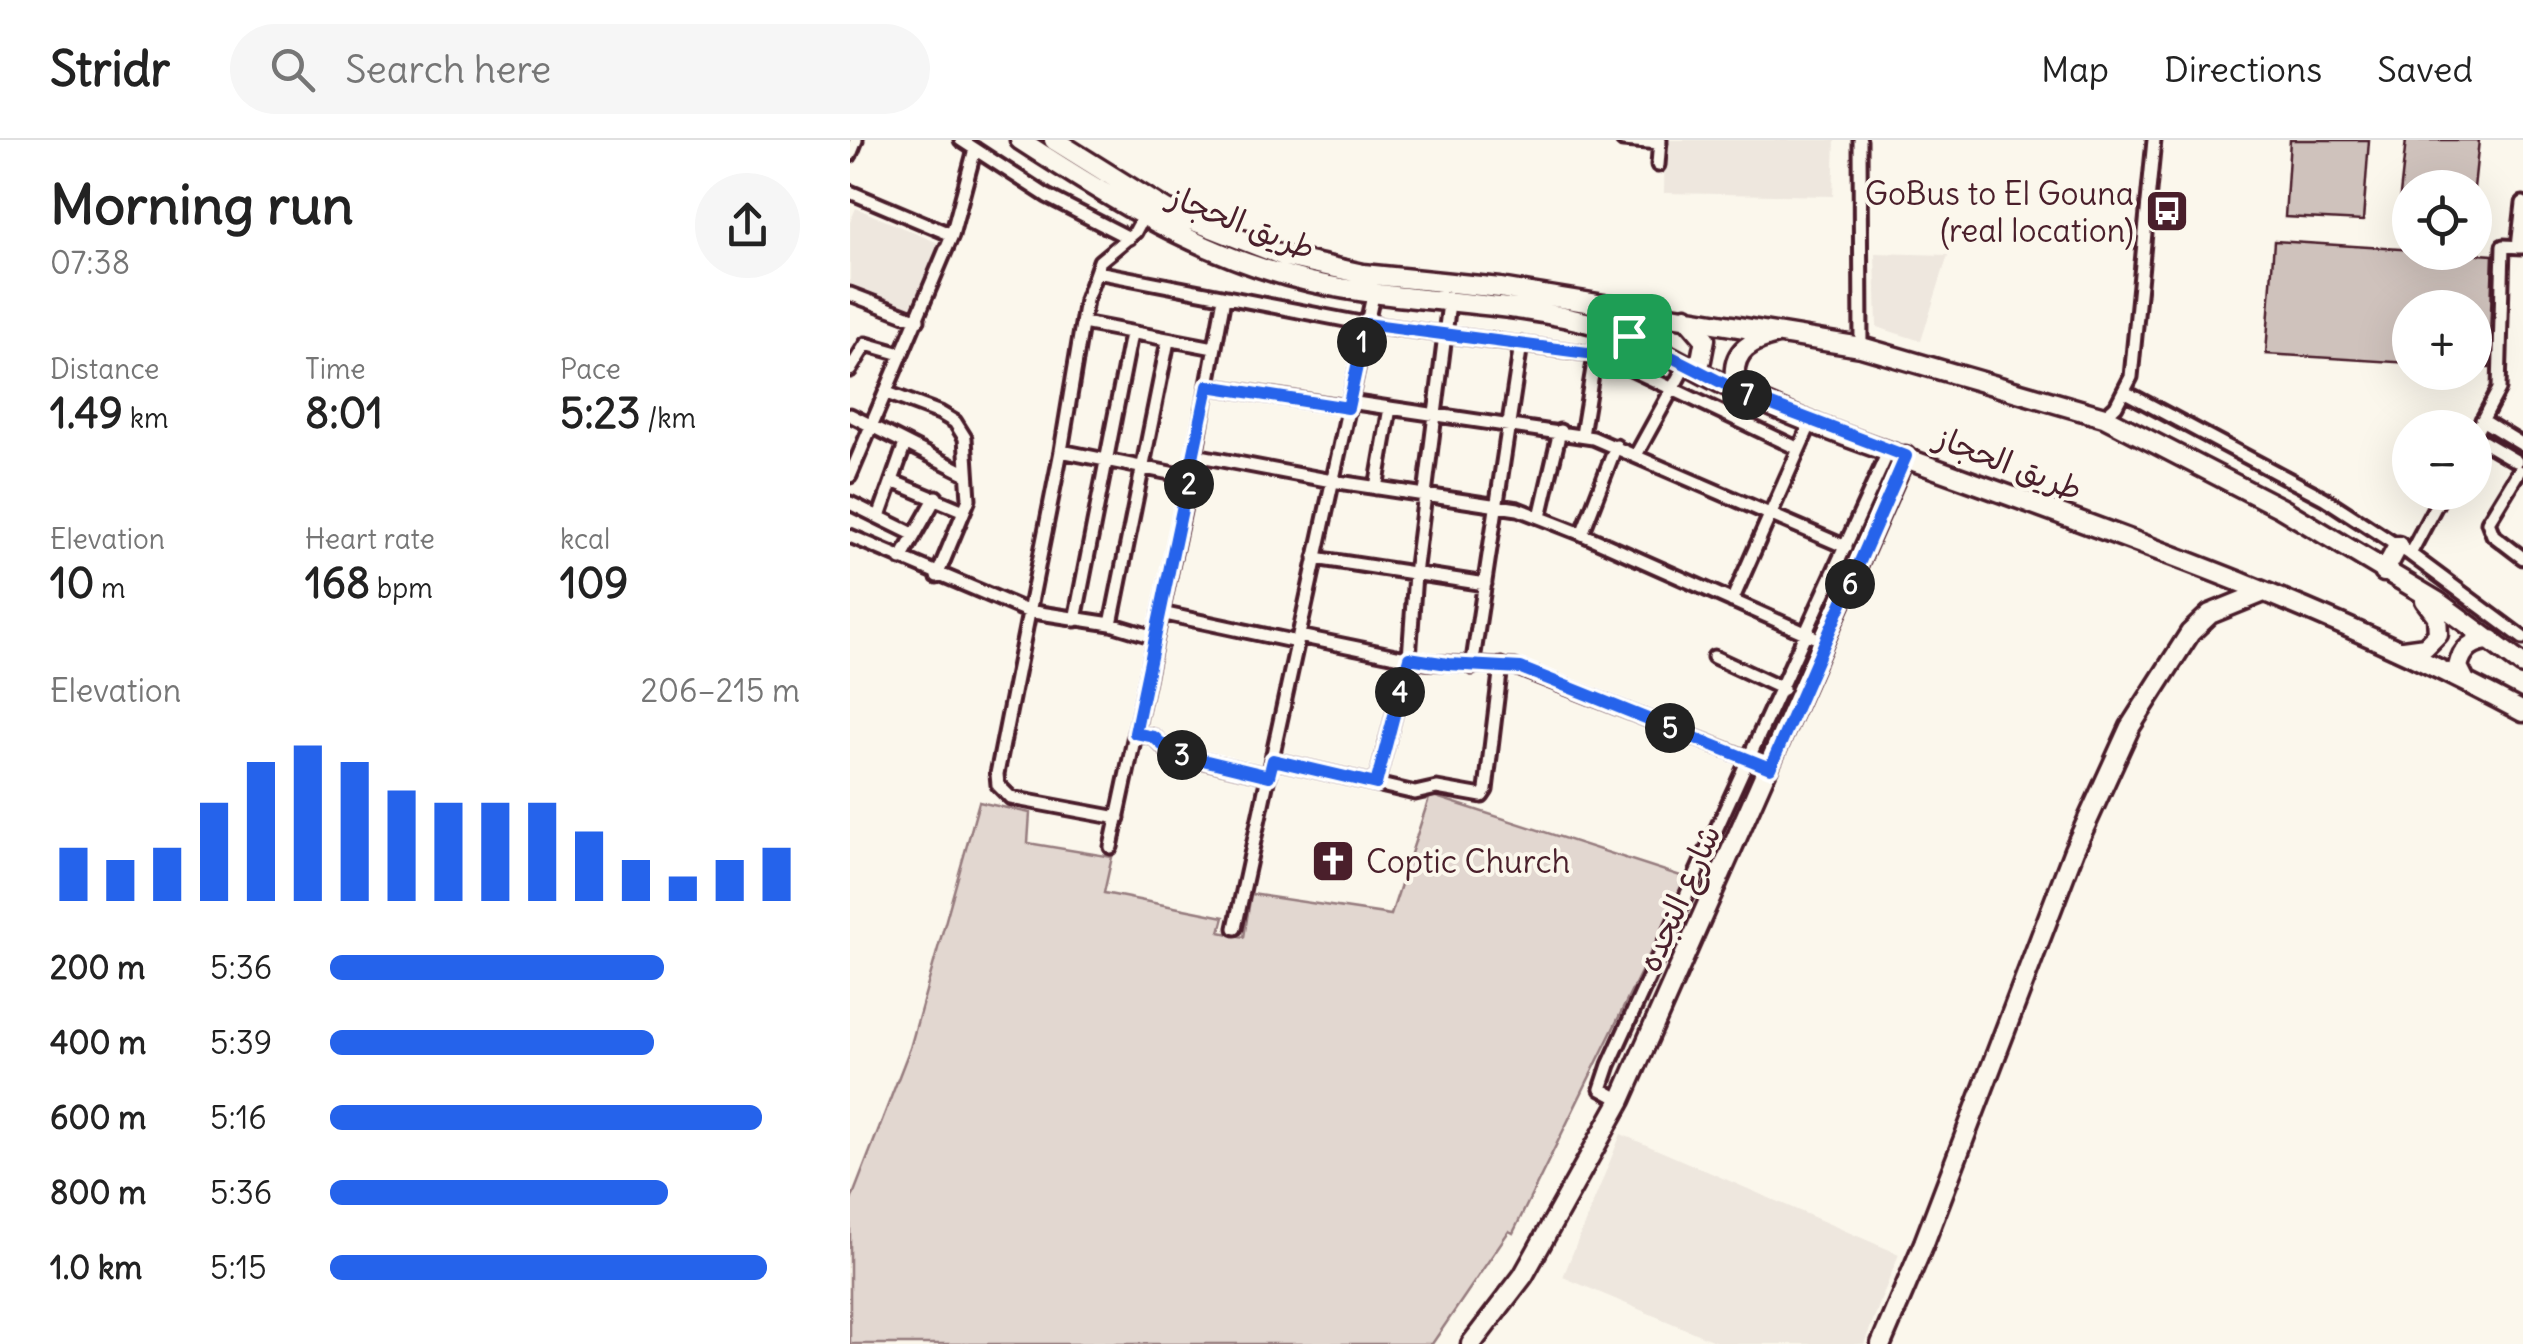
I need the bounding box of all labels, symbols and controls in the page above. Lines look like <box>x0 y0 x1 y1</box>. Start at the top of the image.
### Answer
search box <box>230 24 930 114</box>
text: Stridr <box>50 39 170 99</box>
icon: search <box>265 42 320 97</box>
text: Search here <box>345 46 551 93</box>
text: Map <box>2041 47 2109 91</box>
text: Directions <box>2164 47 2322 91</box>
text: Saved <box>2377 47 2473 91</box>
text: Morning run <box>50 170 354 239</box>
map controls <box>2392 170 2492 510</box>
button: locate <box>2392 170 2492 270</box>
button: share <box>695 173 800 278</box>
place label: GoBus to El Gouna (real location) <box>1865 173 2134 251</box>
street label: طريق الحجاز <box>1160 174 1321 269</box>
bus stop icon: GoBus to El Gouna (real location) <box>2144 188 2190 234</box>
text: 07:38 <box>50 242 130 283</box>
button: + <box>2392 290 2492 390</box>
pin <box>1587 294 1672 379</box>
icon: arrive <box>1602 309 1657 364</box>
pin: 1 <box>1337 317 1387 367</box>
text: 1 <box>1356 324 1368 360</box>
text: Distance <box>50 351 159 387</box>
text: Time <box>305 351 366 387</box>
text: Pace <box>560 351 621 387</box>
pin: 7 <box>1722 370 1772 420</box>
text: 7 <box>1740 377 1754 413</box>
text: 1.49 <box>50 387 123 439</box>
text: 8:01 <box>305 387 383 439</box>
text: 5:23 <box>560 387 641 439</box>
text: km <box>123 400 169 436</box>
text: /km <box>641 400 696 436</box>
button: − <box>2392 410 2492 510</box>
street label: طريق الحجاز <box>1927 415 2088 510</box>
pin: 2 <box>1164 459 1214 509</box>
text: 2 <box>1181 466 1197 502</box>
text: Elevation <box>50 521 165 557</box>
text: Heart rate <box>305 521 435 557</box>
text: kcal <box>560 521 610 557</box>
text: 10 <box>50 557 94 609</box>
text: 168 <box>305 557 370 609</box>
text: 109 <box>560 557 628 609</box>
pin: 6 <box>1825 559 1875 609</box>
text: 6 <box>1842 566 1858 602</box>
text: m <box>94 570 126 606</box>
text: bpm <box>370 570 433 606</box>
pin: 4 <box>1375 667 1425 717</box>
text: Elevation <box>50 670 181 711</box>
text: 206–215 m <box>640 670 800 711</box>
text: 4 <box>1392 674 1408 710</box>
pin: 5 <box>1645 703 1695 753</box>
text: 5 <box>1662 710 1678 746</box>
pin: 3 <box>1157 730 1207 780</box>
text: 3 <box>1174 737 1190 773</box>
street label: شارع النجده <box>1628 818 1732 979</box>
church icon: Coptic Church <box>1310 838 1356 884</box>
place label: Coptic Church <box>1366 841 1570 882</box>
text: 200 m <box>50 947 145 988</box>
text: 5:36 <box>210 947 272 988</box>
text: 400 m <box>50 1022 146 1063</box>
text: 5:39 <box>210 1022 272 1063</box>
text: 600 m <box>50 1097 146 1138</box>
text: 5:16 <box>210 1097 267 1138</box>
text: 800 m <box>50 1172 146 1213</box>
text: 5:36 <box>210 1172 272 1213</box>
text: 1.0 km <box>50 1247 142 1288</box>
text: 5:15 <box>210 1247 267 1288</box>

